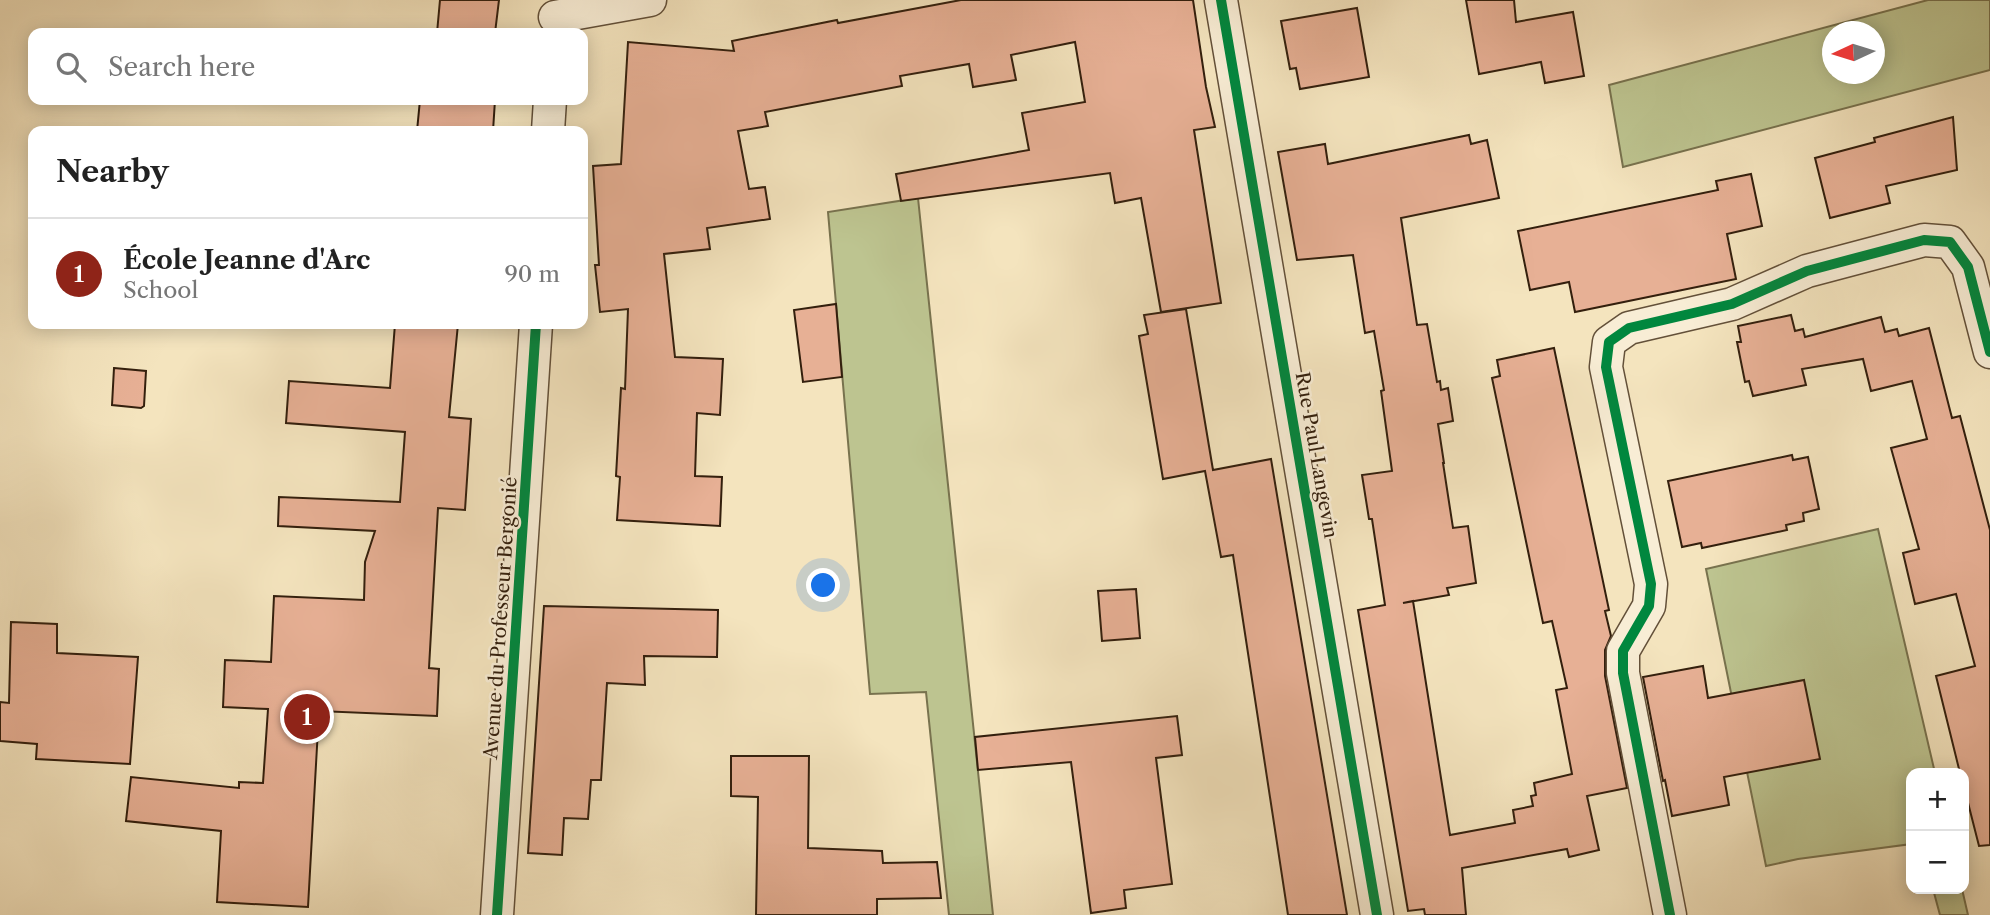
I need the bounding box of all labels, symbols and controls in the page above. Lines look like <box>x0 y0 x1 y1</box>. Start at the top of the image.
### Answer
north arrow <box>1822 21 1885 84</box>
search box <box>28 28 588 105</box>
icon: search <box>52 48 90 86</box>
text: Search here <box>108 51 255 83</box>
text: Nearby <box>56 153 169 190</box>
text: École Jeanne d'Arc <box>123 244 370 276</box>
text: 1 <box>74 260 84 288</box>
text: 90 m <box>504 260 560 288</box>
text: School <box>123 276 198 304</box>
street label: Rue Paul Langevin <box>1291 370 1342 540</box>
street label: Avenue du Professeur Bergonié <box>479 476 522 761</box>
your location <box>806 568 840 602</box>
pin: 1 <box>284 691 330 743</box>
map controls <box>1906 768 1969 894</box>
button: + <box>1906 768 1969 831</box>
button: − <box>1906 831 1969 894</box>

